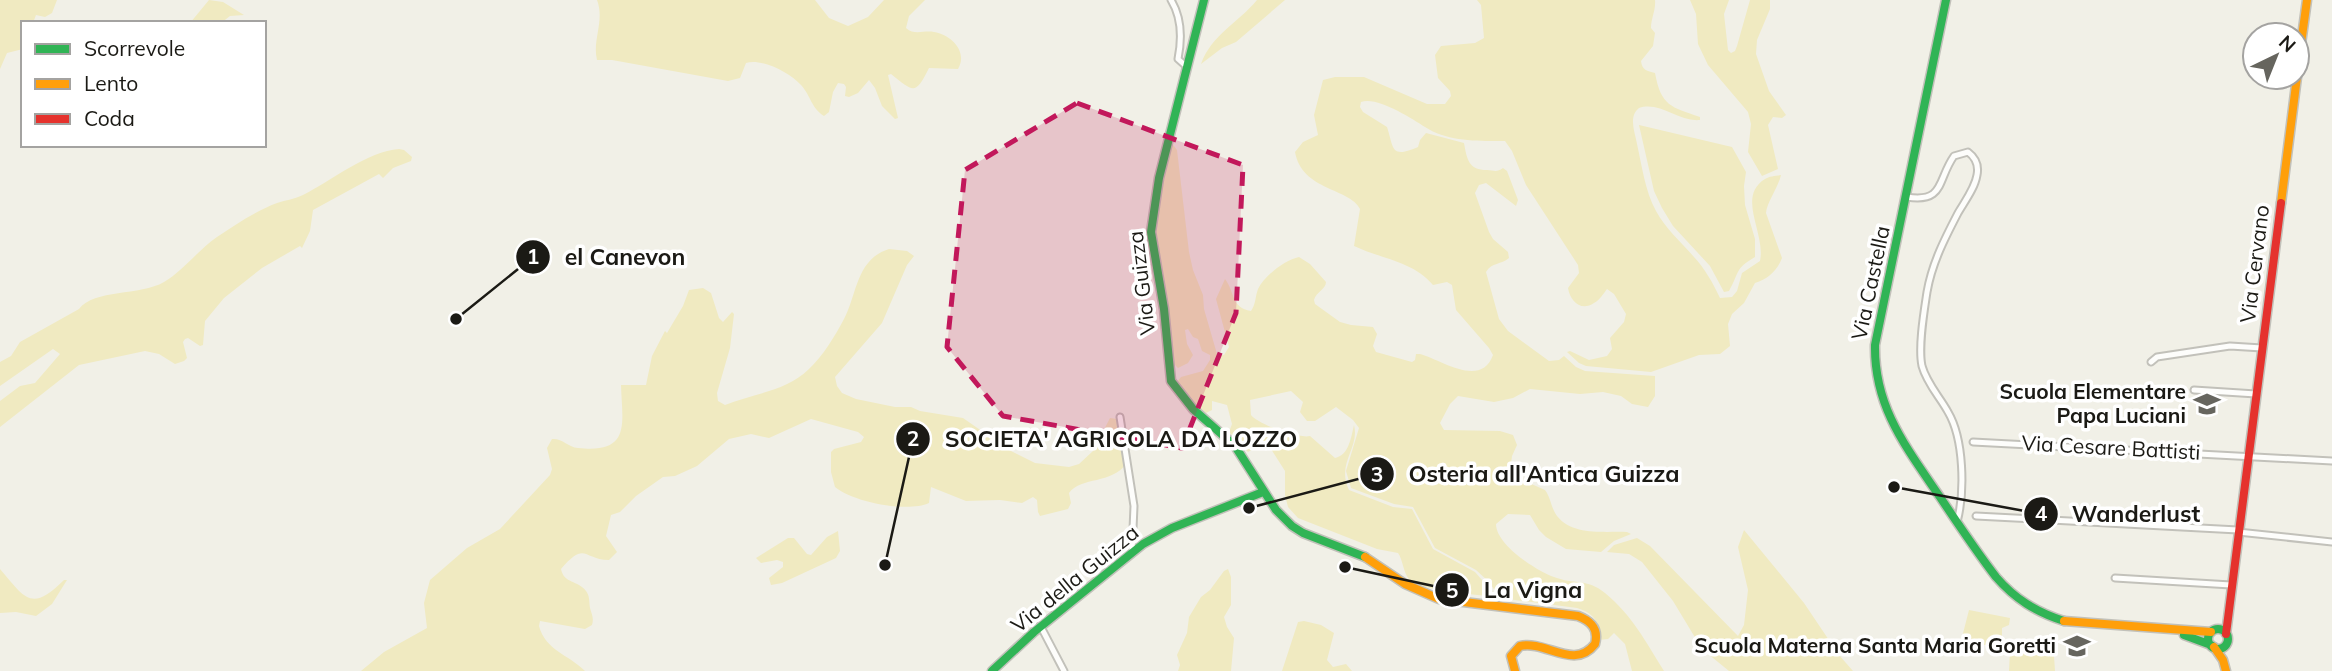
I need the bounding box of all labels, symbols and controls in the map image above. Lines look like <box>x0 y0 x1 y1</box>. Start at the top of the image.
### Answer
legend <box>21 21 266 147</box>
north arrow <box>2241 21 2311 91</box>
text: N <box>2274 30 2301 57</box>
text: Scorrevole <box>84 35 185 61</box>
text: Lento <box>84 70 138 96</box>
text: Coda <box>84 105 135 131</box>
street label: Via Cervano <box>2234 203 2274 324</box>
street label: Via Castella <box>1845 223 1895 342</box>
street label: Via Guizza <box>1122 230 1160 337</box>
callout: el Canevon <box>515 235 699 279</box>
text: el Canevon <box>565 242 685 271</box>
text: 1 <box>527 243 539 269</box>
place label: Scuola Elementare Papa Luciani <box>2000 378 2186 428</box>
school or university icon: Scuola Elementare Papa Luciani <box>2192 389 2222 419</box>
callout: SOCIETA' AGRICOLA DA LOZZO <box>896 417 1312 461</box>
text: SOCIETA' AGRICOLA DA LOZZO <box>945 424 1297 453</box>
text: 2 <box>907 425 919 451</box>
street label: Via Cesare Battisti <box>2021 429 2201 465</box>
callout: Osteria all'Antica Guizza <box>1359 452 1694 496</box>
text: Osteria all'Antica Guizza <box>1408 459 1680 488</box>
text: 3 <box>1371 461 1383 487</box>
callout: Wanderlust <box>2023 492 2214 536</box>
text: Wanderlust <box>2072 499 2200 528</box>
text: 4 <box>2035 500 2048 526</box>
street label: Via della Guizza <box>1005 519 1143 638</box>
callout: La Vigna <box>1435 568 1596 612</box>
text: La Vigna <box>1484 575 1582 604</box>
text: 5 <box>1446 577 1458 603</box>
school or university icon: Scuola Materna Santa Maria Goretti <box>2062 631 2092 661</box>
place label: Scuola Materna Santa Maria Goretti <box>1694 632 2056 658</box>

